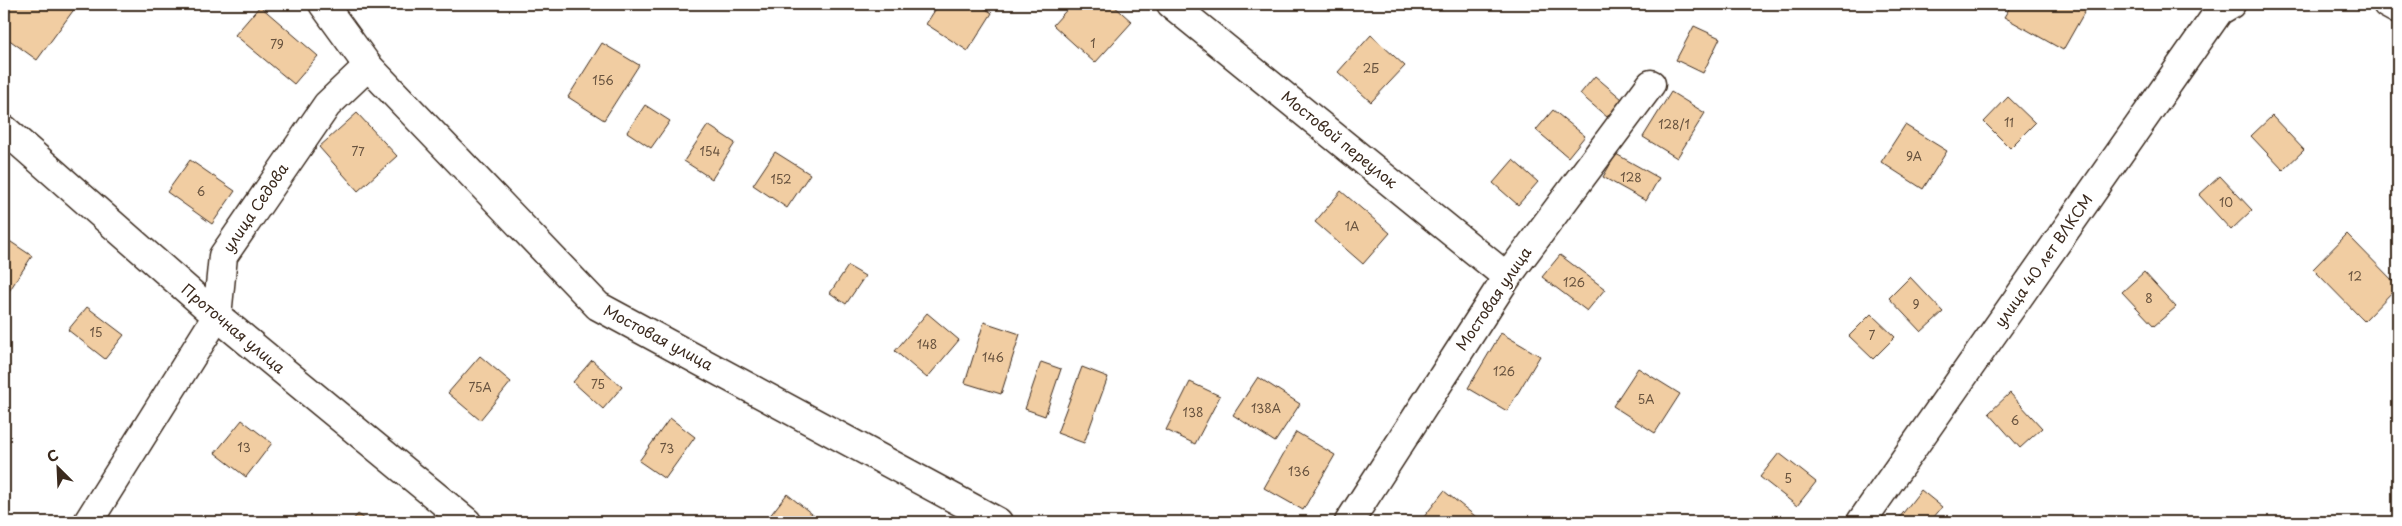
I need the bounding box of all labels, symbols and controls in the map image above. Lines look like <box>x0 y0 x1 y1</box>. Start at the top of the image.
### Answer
house number: 1 <box>1090 34 1096 52</box>
house number: 79 <box>270 35 284 53</box>
house number: 2Б <box>1363 59 1379 77</box>
house number: 156 <box>592 71 614 89</box>
street label: Мостовой переулок <box>1277 85 1403 193</box>
house number: 11 <box>2004 113 2014 131</box>
house number: 128/1 <box>1658 115 1690 133</box>
house number: 77 <box>351 142 365 160</box>
house number: 154 <box>699 142 721 160</box>
house number: 9А <box>1906 147 1922 165</box>
street label: улица Седова <box>216 157 293 256</box>
house number: 128 <box>1620 168 1642 186</box>
house number: 152 <box>770 170 792 188</box>
house number: 6 <box>197 182 205 200</box>
street label: улица 40 лет ВЛКСМ <box>1988 189 2098 331</box>
house number: 10 <box>2219 193 2233 211</box>
house number: 1А <box>1345 217 1359 235</box>
street label: Мостовая улица <box>1449 241 1536 355</box>
house number: 12 <box>2348 267 2362 285</box>
house number: 126 <box>1563 273 1585 291</box>
street label: Проточная улица <box>177 278 291 379</box>
house number: 8 <box>2145 289 2153 307</box>
house number: 9 <box>1912 295 1920 313</box>
street label: Мостовая улица <box>600 298 718 376</box>
house number: 15 <box>89 323 103 341</box>
house number: 7 <box>1869 326 1876 344</box>
house number: 148 <box>917 335 937 353</box>
house number: 146 <box>982 348 1004 366</box>
house number: 126 <box>1493 362 1515 380</box>
house number: 75 <box>591 375 605 393</box>
house number: 75А <box>468 378 492 396</box>
house number: 5А <box>1638 390 1654 408</box>
house number: 138А <box>1251 399 1281 417</box>
house number: 138 <box>1183 403 1203 421</box>
house number: 6 <box>2011 411 2019 429</box>
house number: 13 <box>237 438 251 456</box>
house number: 73 <box>660 439 674 457</box>
north arrow <box>32 444 82 494</box>
text: С <box>43 444 62 467</box>
house number: 136 <box>1288 462 1310 480</box>
house number: 5 <box>1784 469 1792 487</box>

